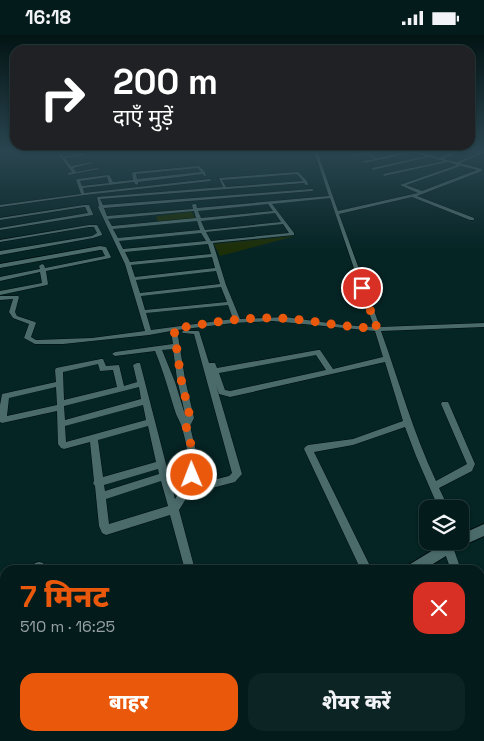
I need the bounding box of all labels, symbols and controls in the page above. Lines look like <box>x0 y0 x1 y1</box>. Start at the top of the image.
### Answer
text: 16:18 <box>25 5 71 30</box>
text: 200 m <box>113 60 218 104</box>
icon: right <box>30 65 95 130</box>
text: दाएँ मुड़ें <box>113 103 173 131</box>
pin <box>341 267 383 309</box>
icon: arrive <box>348 274 376 302</box>
position arrow <box>165 448 217 500</box>
map controls <box>419 500 469 550</box>
button: layers <box>419 500 469 550</box>
text: 7 मिनट <box>20 577 109 616</box>
button: close <box>413 582 465 634</box>
text: 510 m · 16:25 <box>20 616 115 637</box>
button: बाहर <box>20 673 238 731</box>
button: शेयर करें <box>248 673 465 731</box>

